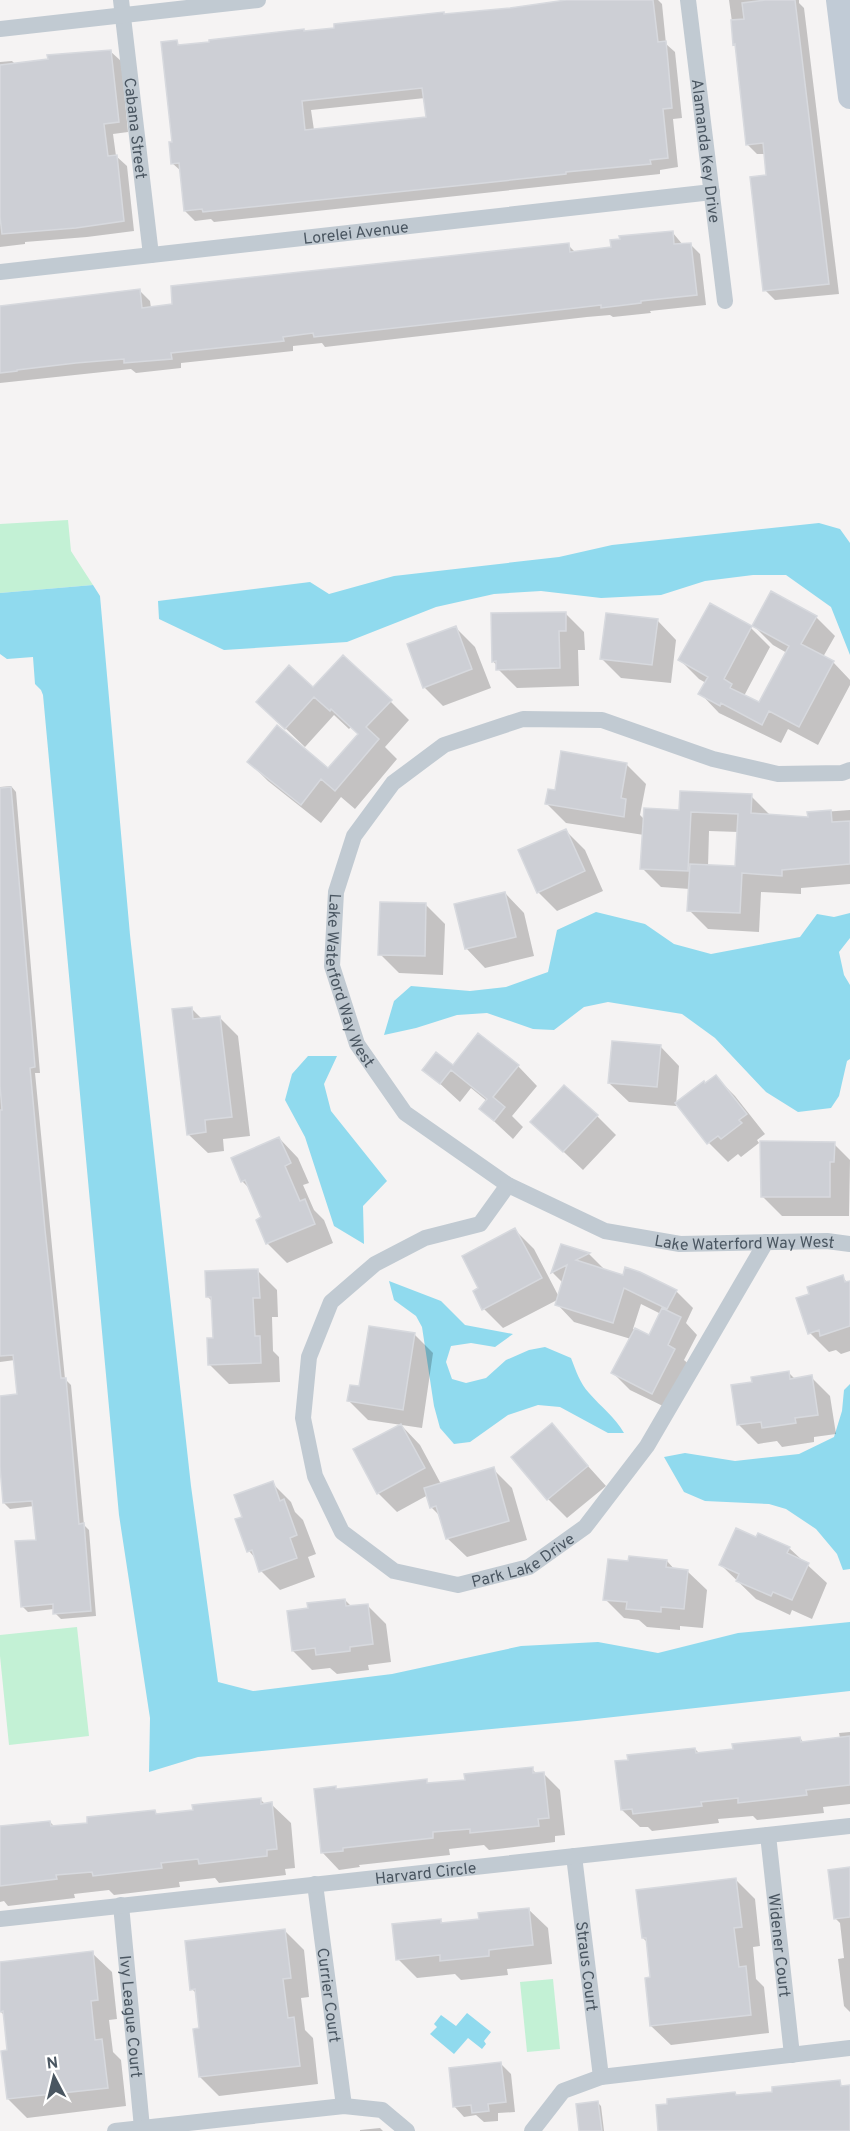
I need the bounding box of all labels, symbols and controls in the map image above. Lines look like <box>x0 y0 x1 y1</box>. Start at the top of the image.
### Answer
street label: Cabana Street <box>118 77 150 180</box>
street label: Alamanda Key Drive <box>686 78 723 224</box>
street label: Lorelei Avenue <box>302 218 410 250</box>
street label: Lake Waterford Way West <box>320 893 378 1072</box>
street label: Lake Waterford Way West <box>653 1232 836 1256</box>
street label: Park Lake Drive <box>470 1529 579 1593</box>
street label: Harvard Circle <box>374 1859 477 1890</box>
street label: Widener Court <box>762 1893 794 1999</box>
street label: Straus Court <box>570 1920 601 2013</box>
street label: Currier Court <box>311 1947 344 2044</box>
street label: Ivy League Court <box>114 1955 145 2079</box>
north arrow <box>24 2047 84 2107</box>
text: N <box>45 2053 59 2075</box>

